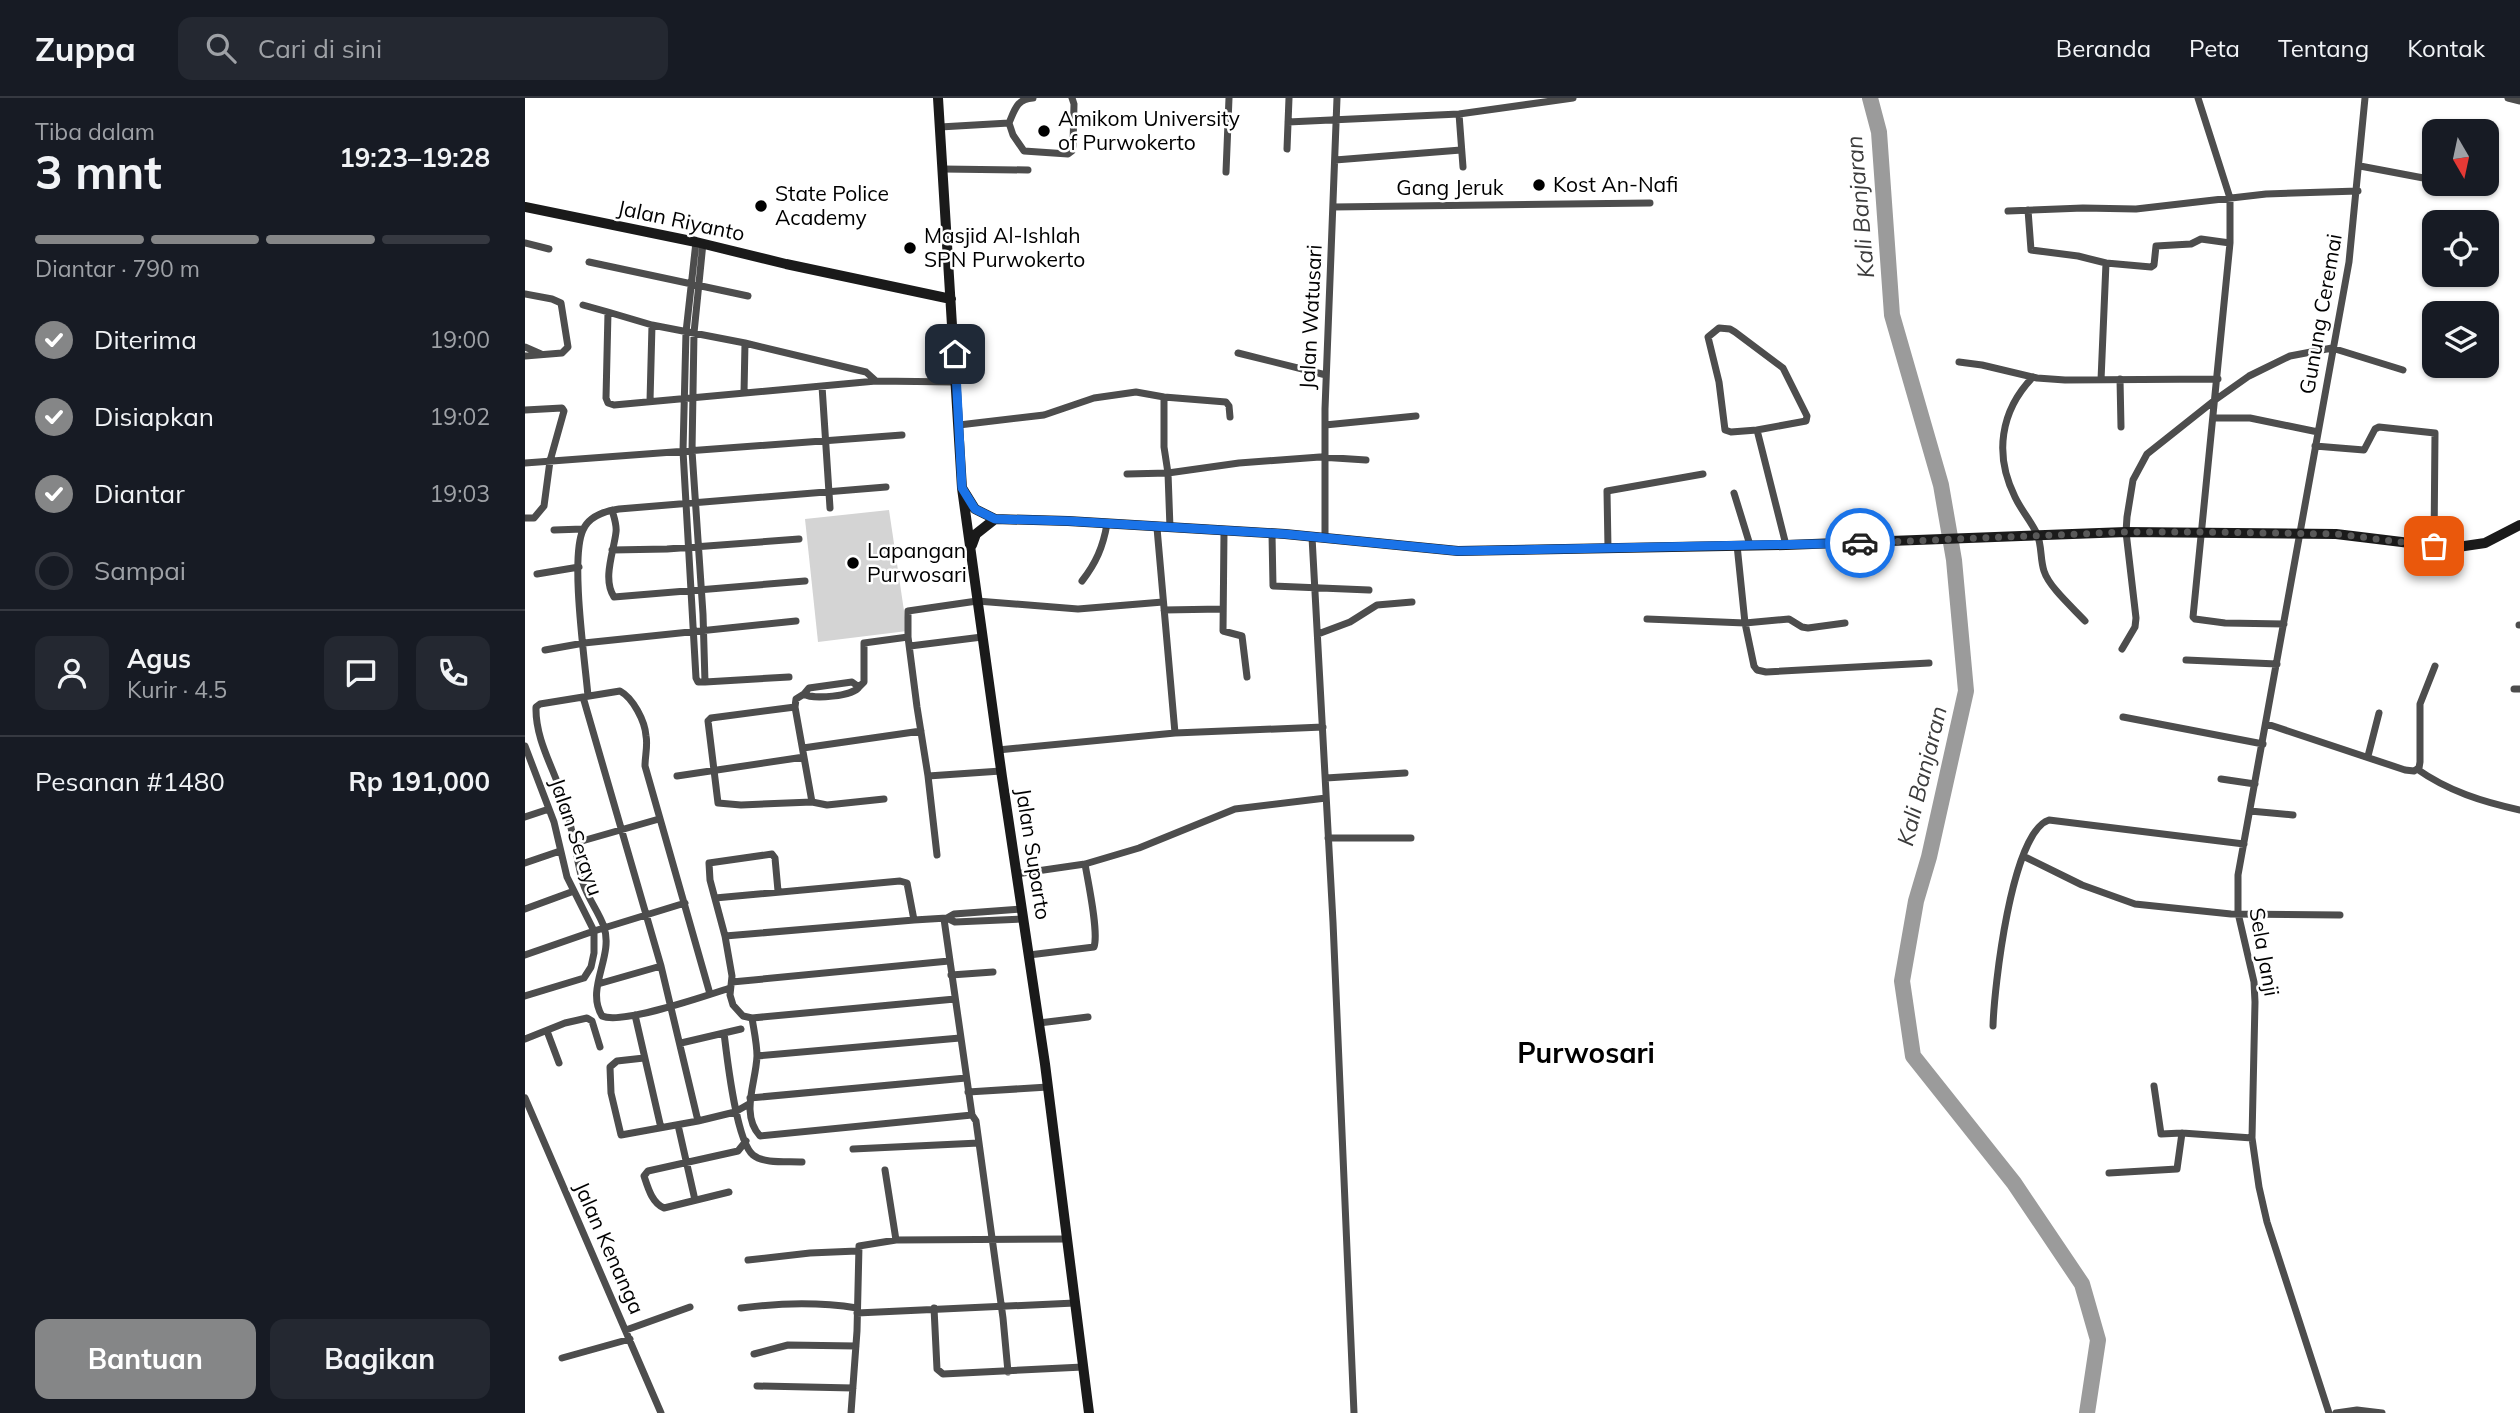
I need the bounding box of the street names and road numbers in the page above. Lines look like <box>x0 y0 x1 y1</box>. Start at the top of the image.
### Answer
street label: Gang Jeruk <box>1396 174 1504 200</box>
street label: Jalan Riyanto <box>615 194 747 246</box>
street label: Gunung Ceremai <box>2293 232 2347 396</box>
street label: Jalan Watusari <box>1293 244 1327 390</box>
street label: Jalan Serayu <box>545 774 609 899</box>
street label: Jalan Suparto <box>1011 786 1057 921</box>
street label: Sela Janji <box>2244 906 2286 998</box>
street label: Jalan Kenanga <box>569 1178 651 1318</box>

